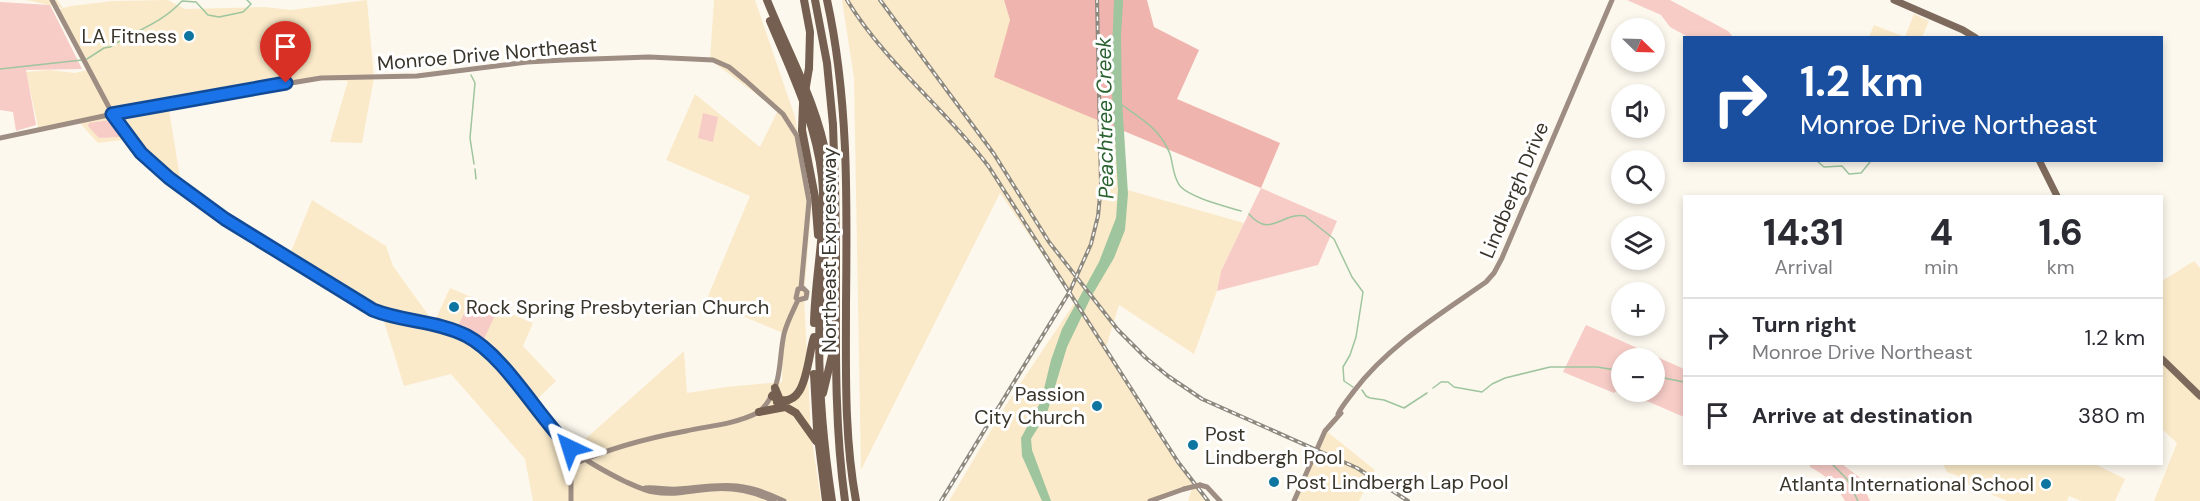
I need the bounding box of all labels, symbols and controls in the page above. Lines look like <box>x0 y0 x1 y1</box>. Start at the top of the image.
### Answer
north arrow <box>1611 18 1665 72</box>
map controls <box>1611 18 1665 402</box>
pin <box>260 21 311 83</box>
place label: LA Fitness <box>82 23 177 49</box>
marker: LA Fitness <box>182 29 196 43</box>
icon: arrive <box>269 30 302 63</box>
street label: Monroe Drive Northeast <box>376 31 598 77</box>
water label: Peachtree Creek <box>1090 36 1120 199</box>
text: 1.2 km <box>1800 54 1924 109</box>
icon: right <box>1701 60 1779 138</box>
button: sound <box>1611 84 1665 138</box>
text: Monroe Drive Northeast <box>1800 107 2098 142</box>
street label: Lindbergh Drive <box>1474 118 1554 262</box>
street label: Northeast Expressway <box>816 147 842 353</box>
button: search <box>1611 150 1665 204</box>
text: 14:31 <box>1763 209 1844 256</box>
text: 4 <box>1930 209 1953 256</box>
text: 1.6 <box>2038 209 2083 256</box>
button: layers <box>1611 216 1665 270</box>
text: Arrival <box>1775 254 1833 280</box>
text: min <box>1924 254 1958 280</box>
text: km <box>2047 254 2075 280</box>
button: + <box>1611 282 1665 336</box>
place label: Rock Spring Presbyterian Church <box>466 294 769 320</box>
marker: Rock Spring Presbyterian Church <box>447 300 461 314</box>
text: Turn right <box>1752 310 1857 339</box>
icon: right <box>1701 321 1734 354</box>
text: 1.2 km <box>2085 323 2145 352</box>
text: Monroe Drive Northeast <box>1752 339 1973 365</box>
button: − <box>1611 348 1665 402</box>
place label: Passion City Church <box>974 381 1085 430</box>
marker: Passion City Church <box>1090 399 1104 413</box>
icon: arrive <box>1701 399 1734 432</box>
text: Arrive at destination <box>1752 401 1973 430</box>
text: 380 m <box>2078 401 2145 430</box>
position arrow <box>538 416 602 480</box>
place label: Post Lindbergh Pool <box>1205 421 1343 470</box>
marker: Post Lindbergh Pool <box>1186 438 1200 452</box>
place label: Post Lindbergh Lap Pool <box>1286 469 1508 495</box>
place label: Atlanta International School <box>1779 471 2034 497</box>
marker: Post Lindbergh Lap Pool <box>1267 475 1281 489</box>
marker: Atlanta International School <box>2039 477 2053 491</box>

